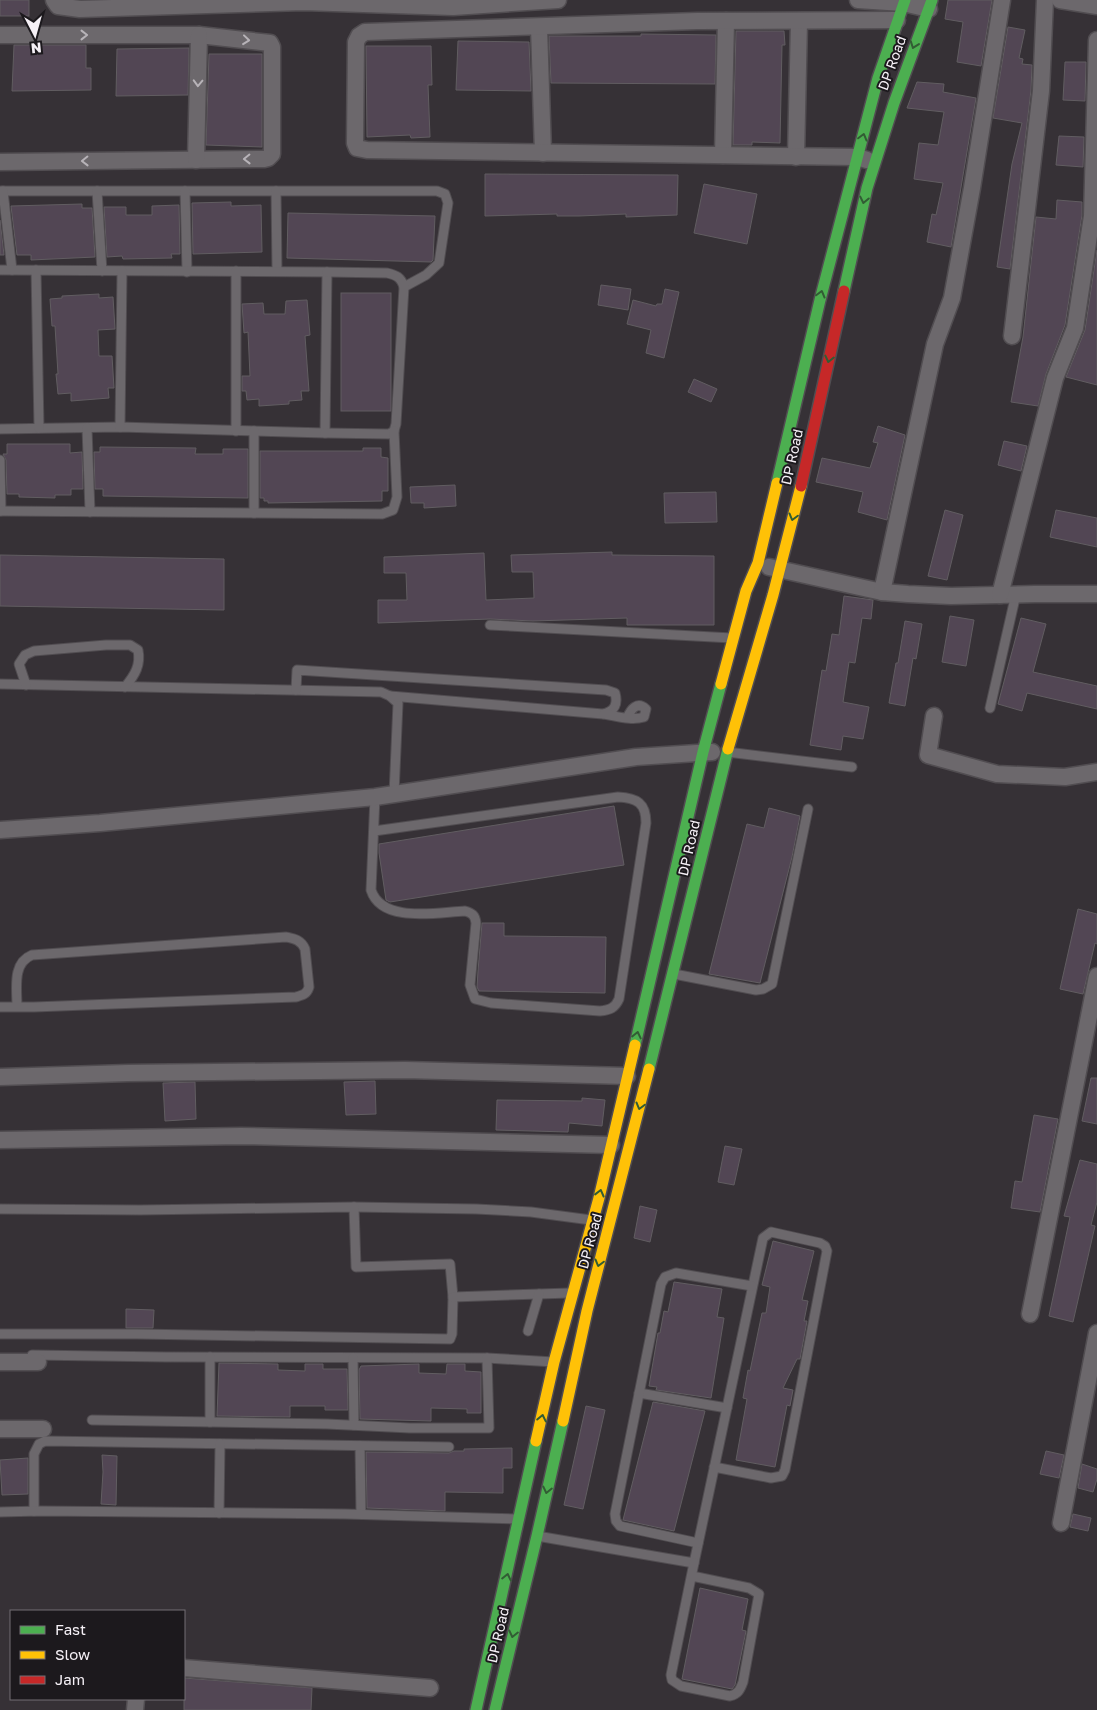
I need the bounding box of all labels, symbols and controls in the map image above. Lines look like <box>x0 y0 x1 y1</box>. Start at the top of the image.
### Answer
north arrow <box>10 10 60 60</box>
one-way arrow <box>80 30 88 40</box>
street label: DP Road <box>874 33 909 92</box>
one-way arrow <box>242 34 250 45</box>
text: N <box>30 39 43 57</box>
one-way arrow <box>910 41 920 49</box>
one-way arrow <box>193 80 203 88</box>
one-way arrow <box>857 132 868 141</box>
one-way arrow <box>243 154 250 164</box>
one-way arrow <box>80 156 88 166</box>
one-way arrow <box>859 195 870 204</box>
one-way arrow <box>815 289 826 298</box>
one-way arrow <box>824 354 835 363</box>
street label: DP Road <box>777 427 806 486</box>
one-way arrow <box>788 512 799 521</box>
street label: DP Road <box>674 818 703 877</box>
one-way arrow <box>631 1031 642 1040</box>
one-way arrow <box>636 1101 646 1110</box>
one-way arrow <box>594 1189 605 1198</box>
street label: DP Road <box>574 1211 605 1270</box>
one-way arrow <box>595 1259 605 1267</box>
one-way arrow <box>536 1414 547 1423</box>
one-way arrow <box>542 1485 553 1494</box>
one-way arrow <box>501 1573 512 1582</box>
street label: DP Road <box>483 1605 512 1664</box>
legend <box>10 1610 185 1700</box>
text: Fast <box>55 1620 86 1638</box>
one-way arrow <box>508 1630 519 1639</box>
text: Slow <box>55 1645 90 1663</box>
text: Jam <box>55 1670 85 1688</box>

